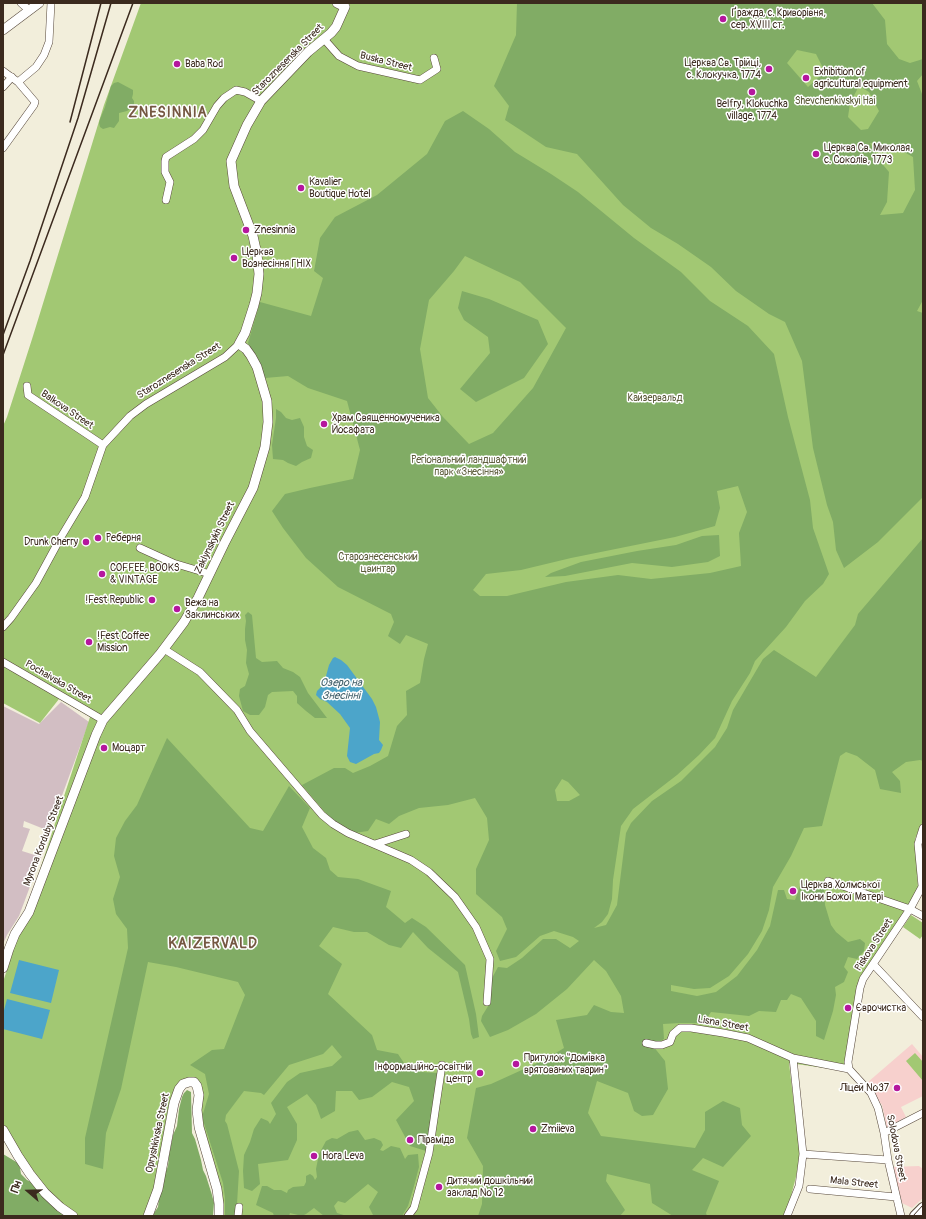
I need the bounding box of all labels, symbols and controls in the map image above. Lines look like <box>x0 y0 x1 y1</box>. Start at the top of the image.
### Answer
place label: Ґражда, с. Криворівня, сер. XVIII ст. <box>731 7 826 30</box>
marker: Ґражда, с. Криворівня, сер. XVIII ст. <box>718 14 728 24</box>
street label: Staroznesenska Street <box>250 22 326 98</box>
street label: Buska Street <box>359 50 413 74</box>
place label: Церква Св. Трійці, с. Клокучка, 1774 <box>684 57 761 80</box>
place label: Baba Rod <box>185 58 223 70</box>
marker: Baba Rod <box>172 59 182 69</box>
marker: Церква Св. Трійці, с. Клокучка, 1774 <box>764 64 774 74</box>
place label: Exhibition of agricultural equipment <box>814 66 908 90</box>
marker: Exhibition of agricultural equipment <box>801 73 811 83</box>
marker: Belfry, Klokuchka village, 1774 <box>747 87 757 97</box>
park label: Shevchenkivskyi Hai <box>795 95 875 107</box>
place label: Belfry, Klokuchka village, 1774 <box>716 98 788 122</box>
district label: ZNESINNIA <box>128 105 208 121</box>
place label: Церква Св. Миколая, с. Соколів, 1773 <box>824 142 912 166</box>
marker: Церква Св. Миколая, с. Соколів, 1773 <box>811 149 821 159</box>
place label: Kavalier Boutique Hotel <box>309 176 371 200</box>
marker: Kavalier Boutique Hotel <box>296 183 306 193</box>
place label: Znesinnia <box>254 224 295 236</box>
marker: Znesinnia <box>241 225 251 235</box>
place label: Церква Вознесіння ГНІХ <box>242 246 311 270</box>
marker: Церква Вознесіння ГНІХ <box>229 253 239 263</box>
street label: Staroznesenska Street <box>135 340 223 402</box>
street label: Balkova Street <box>38 388 96 432</box>
park label: Кайзервальд <box>627 392 683 404</box>
place label: Храм Священномученика Йосафата <box>332 412 440 436</box>
marker: Храм Священномученика Йосафата <box>319 419 329 429</box>
park label: Регіональний ландшафтний парк «Знесіння» <box>411 454 527 478</box>
street label: Zaklynskykh Street <box>192 500 238 576</box>
place label: Реберня <box>106 532 141 544</box>
marker: Реберня <box>93 533 103 543</box>
place label: Drunk Cherry <box>24 536 78 548</box>
marker: Drunk Cherry <box>81 537 91 547</box>
park label: Старознесенський цвинтар <box>338 551 418 574</box>
place label: COFFEE, BOOKS & VINTAGE <box>110 562 179 586</box>
marker: COFFEE, BOOKS & VINTAGE <box>97 569 107 579</box>
place label: !Fest Republic <box>85 594 144 606</box>
marker: !Fest Republic <box>147 595 157 605</box>
place label: Вежа на Заклинських <box>185 597 240 620</box>
marker: Вежа на Заклинських <box>172 604 182 614</box>
place label: !Fest Coffee Mission <box>97 630 149 654</box>
marker: !Fest Coffee Mission <box>84 637 94 647</box>
street label: Pochaivska Street <box>23 658 93 706</box>
water label: Озеро на Знесінні <box>320 676 362 702</box>
place label: Моцарт <box>112 742 145 754</box>
marker: Моцарт <box>99 743 109 753</box>
street label: Myrona Korduby Street <box>21 794 67 888</box>
place label: Церква Холмської Ікони Божої Матері <box>801 879 883 902</box>
marker: Церква Холмської Ікони Божої Матері <box>788 886 798 896</box>
street label: Piskova Street <box>853 917 895 973</box>
district label: KAIZERVALD <box>168 936 258 952</box>
place label: Єврочистка <box>856 1002 906 1014</box>
marker: Єврочистка <box>843 1003 853 1013</box>
street label: Lisna Street <box>697 1014 749 1034</box>
place label: Притулок "Домівка врятованих тварин" <box>524 1052 608 1076</box>
marker: Притулок "Домівка врятованих тварин" <box>511 1059 521 1069</box>
place label: Інформаційно-освітній центр <box>375 1061 472 1084</box>
marker: Інформаційно-освітній центр <box>475 1068 485 1078</box>
place label: Ліцей №37 <box>840 1082 889 1094</box>
marker: Ліцей №37 <box>892 1083 902 1093</box>
street label: Opryshkivska Street <box>144 1092 172 1174</box>
street label: Solodova Street <box>884 1114 908 1182</box>
place label: Zmiieva <box>541 1123 574 1135</box>
marker: Zmiieva <box>528 1124 538 1134</box>
place label: Піраміда <box>418 1134 454 1146</box>
marker: Піраміда <box>405 1135 415 1145</box>
place label: Hora Leva <box>322 1150 364 1162</box>
marker: Hora Leva <box>309 1151 319 1161</box>
north arrow <box>8 1171 48 1211</box>
place label: Дитячий дошкільний заклад № 12 <box>447 1175 533 1198</box>
street label: Mala Street <box>829 1175 879 1191</box>
text: Пн <box>8 1179 24 1195</box>
marker: Дитячий дошкільний заклад № 12 <box>434 1182 444 1192</box>

